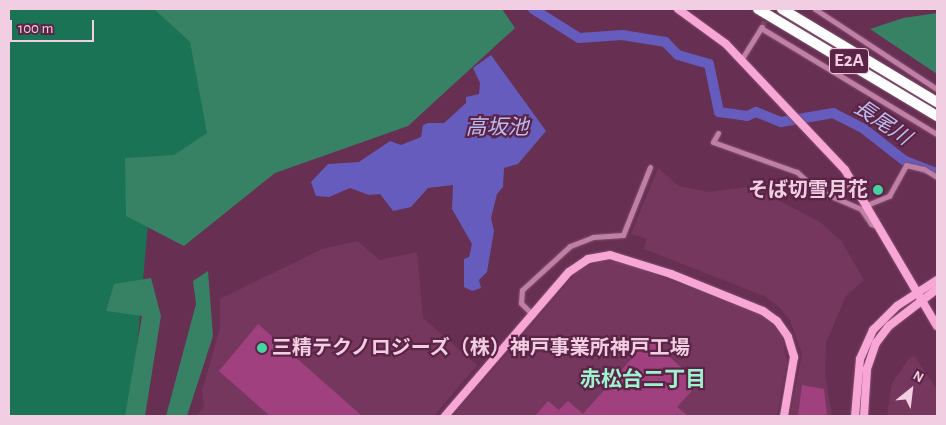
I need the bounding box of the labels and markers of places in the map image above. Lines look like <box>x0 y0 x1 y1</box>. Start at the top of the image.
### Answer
place label: そば切雪月花 <box>748 178 868 202</box>
marker: そば切雪月花 <box>872 184 884 196</box>
place label: 三精テクノロジーズ（株）神戸事業所神戸工場 <box>272 336 692 360</box>
marker: 三精テクノロジーズ（株）神戸事業所神戸工場 <box>256 342 268 354</box>

